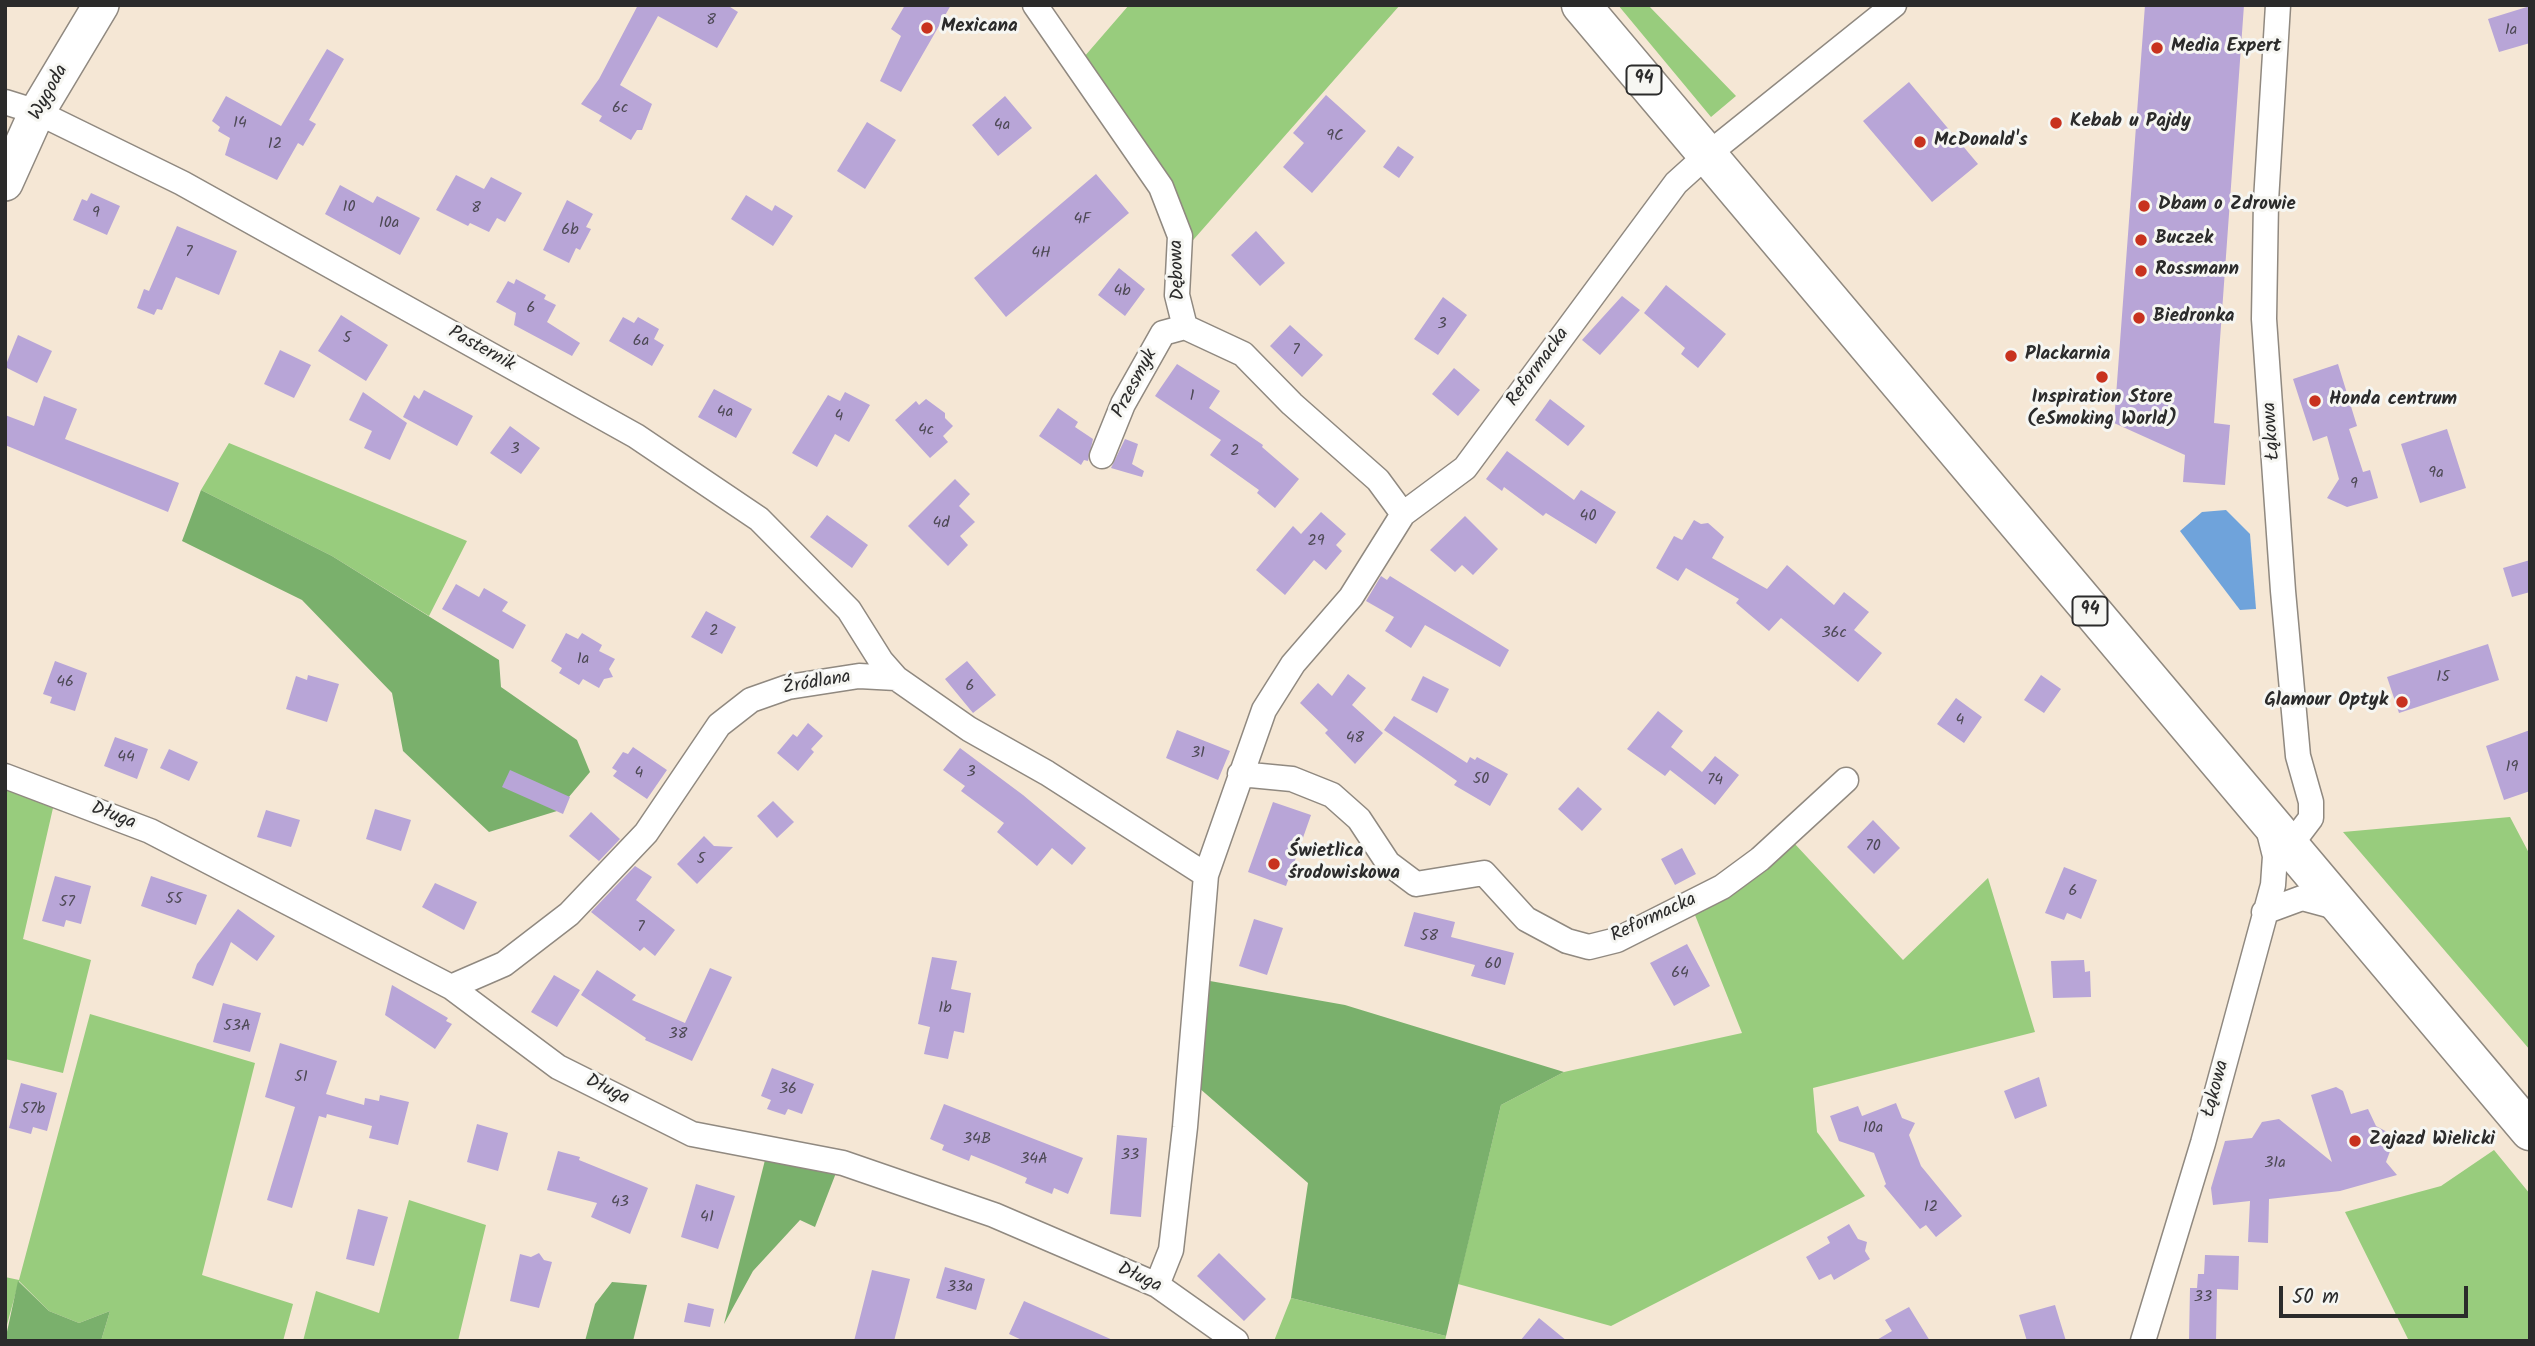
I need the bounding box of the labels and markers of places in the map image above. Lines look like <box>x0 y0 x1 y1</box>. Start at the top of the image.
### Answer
place label: Mexicana <box>941 17 1018 39</box>
marker: Mexicana <box>919 20 935 36</box>
place label: Media Expert <box>2171 37 2281 59</box>
marker: Media Expert <box>2149 40 2165 56</box>
place label: Kebab u Pajdy <box>2070 112 2191 134</box>
marker: Kebab u Pajdy <box>2048 115 2064 131</box>
place label: McDonald's <box>1934 131 2028 153</box>
marker: McDonald's <box>1912 134 1928 150</box>
place label: Dbam o Zdrowie <box>2158 195 2296 217</box>
marker: Dbam o Zdrowie <box>2136 198 2152 214</box>
place label: Buczek <box>2155 229 2213 251</box>
marker: Buczek <box>2133 232 2149 248</box>
place label: Rossmann <box>2155 260 2239 282</box>
marker: Rossmann <box>2133 263 2149 279</box>
place label: Biedronka <box>2153 307 2234 329</box>
marker: Biedronka <box>2131 310 2147 326</box>
place label: Plackarnia <box>2025 345 2111 367</box>
marker: Plackarnia <box>2003 348 2019 364</box>
marker: Inspiration Store (eSmoking World) <box>2094 369 2110 385</box>
place label: Inspiration Store (eSmoking World) <box>2027 388 2177 432</box>
place label: Honda centrum <box>2329 390 2457 412</box>
marker: Honda centrum <box>2307 393 2323 409</box>
place label: Glamour Optyk <box>2264 691 2388 713</box>
marker: Glamour Optyk <box>2394 694 2410 710</box>
place label: Świetlica środowiskowa <box>1288 842 1400 886</box>
marker: Świetlica środowiskowa <box>1266 856 1282 872</box>
place label: Zajazd Wielicki <box>2369 1130 2495 1152</box>
marker: Zajazd Wielicki <box>2347 1133 2363 1149</box>

